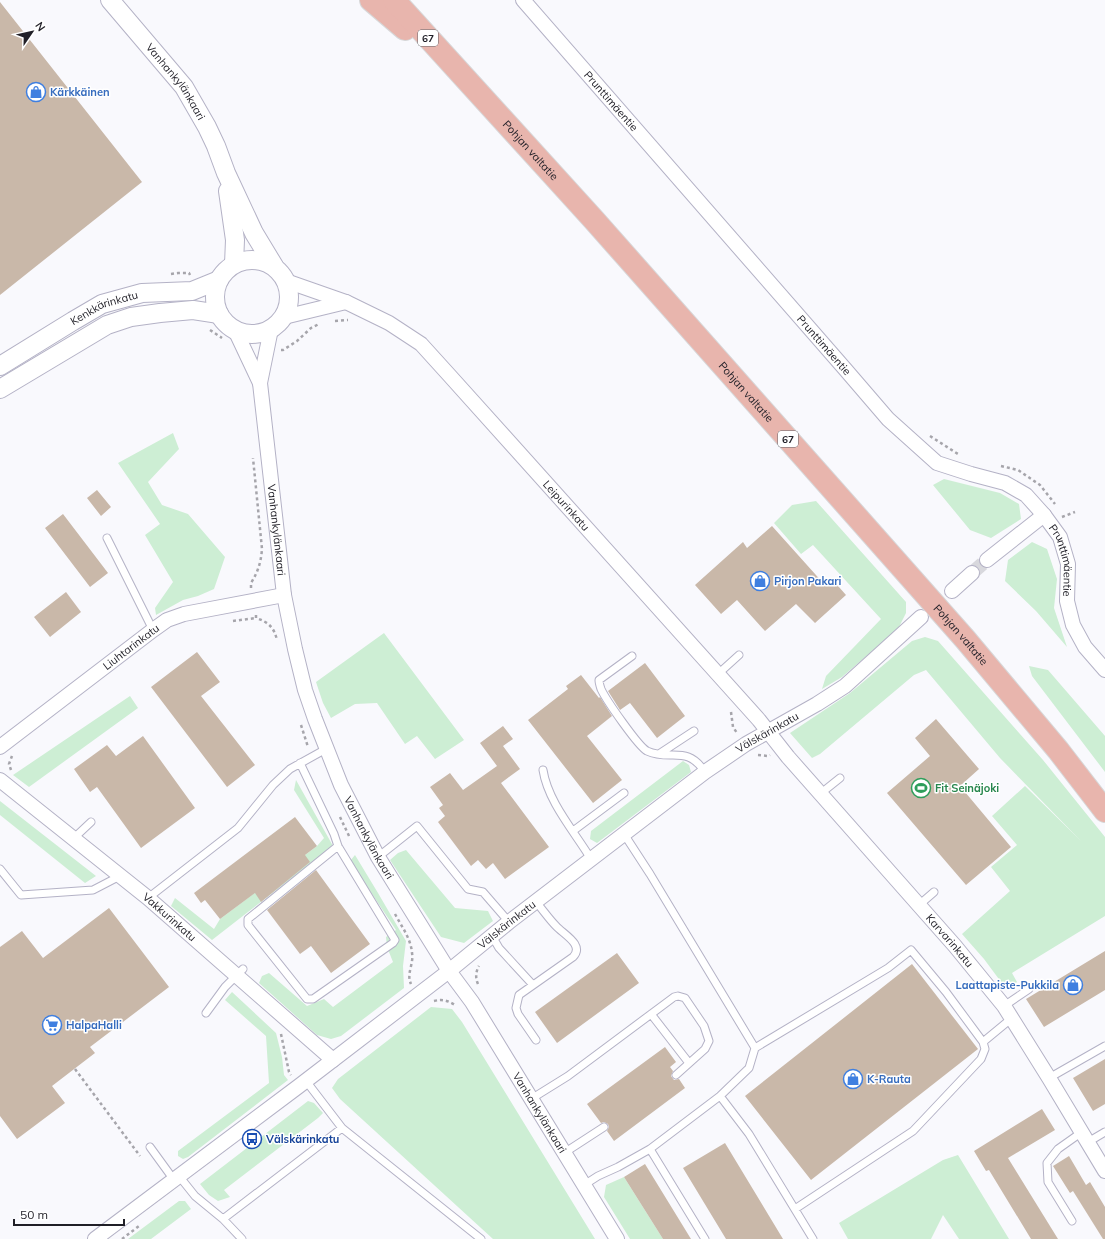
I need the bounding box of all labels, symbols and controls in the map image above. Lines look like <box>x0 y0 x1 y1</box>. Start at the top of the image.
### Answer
north arrow <box>12 12 52 52</box>
text: N <box>32 19 48 34</box>
road number: 67 <box>418 30 438 46</box>
street label: Vanhankylänkaari <box>143 40 208 122</box>
street label: Prunttimäentie <box>581 68 641 134</box>
shop icon: Kärkkäinen <box>25 81 47 103</box>
place label: Kärkkäinen <box>50 85 110 99</box>
street label: Pohjan valtatie <box>500 117 561 183</box>
street label: Kenkkärinkatu <box>68 287 140 328</box>
street label: Prunttimäentie <box>794 312 854 378</box>
street label: Pohjan valtatie <box>716 359 777 425</box>
road number: 67 <box>778 431 798 447</box>
street label: Leipurinkatu <box>540 477 593 534</box>
street label: Vanhankylänkaari <box>264 483 289 577</box>
street label: Prunttimäentie <box>1046 521 1075 597</box>
shop icon: Pirjon Pakari <box>749 570 771 592</box>
place label: Pirjon Pakari <box>774 574 842 588</box>
street label: Pohjan valtatie <box>931 601 991 668</box>
street label: Liuhtarinkatu <box>100 621 162 673</box>
street label: Välskärinkatu <box>733 709 801 756</box>
sports icon: Fit Seinäjoki <box>910 777 932 799</box>
place label: Fit Seinäjoki <box>935 781 999 795</box>
street label: Vanhankylänkaari <box>341 794 397 882</box>
street label: Vakkurinkatu <box>140 890 199 944</box>
street label: Välskärinkatu <box>475 897 538 952</box>
street label: Karvarinkatu <box>923 911 976 970</box>
shop icon: Laattapiste-Pukkila <box>1062 974 1084 996</box>
place label: Laattapiste-Pukkila <box>956 978 1059 992</box>
supermarket icon: HalpaHalli <box>41 1014 63 1036</box>
place label: HalpaHalli <box>66 1018 122 1032</box>
shop icon: K-Rauta <box>842 1068 864 1090</box>
street label: Vanhankylänkaari <box>510 1070 570 1156</box>
place label: K-Rauta <box>867 1072 911 1086</box>
bus stop icon: Välskärinkatu <box>241 1128 263 1150</box>
place label: Välskärinkatu <box>265 1132 339 1146</box>
scale bar <box>14 1201 124 1227</box>
text: 50 m <box>20 1207 48 1222</box>

